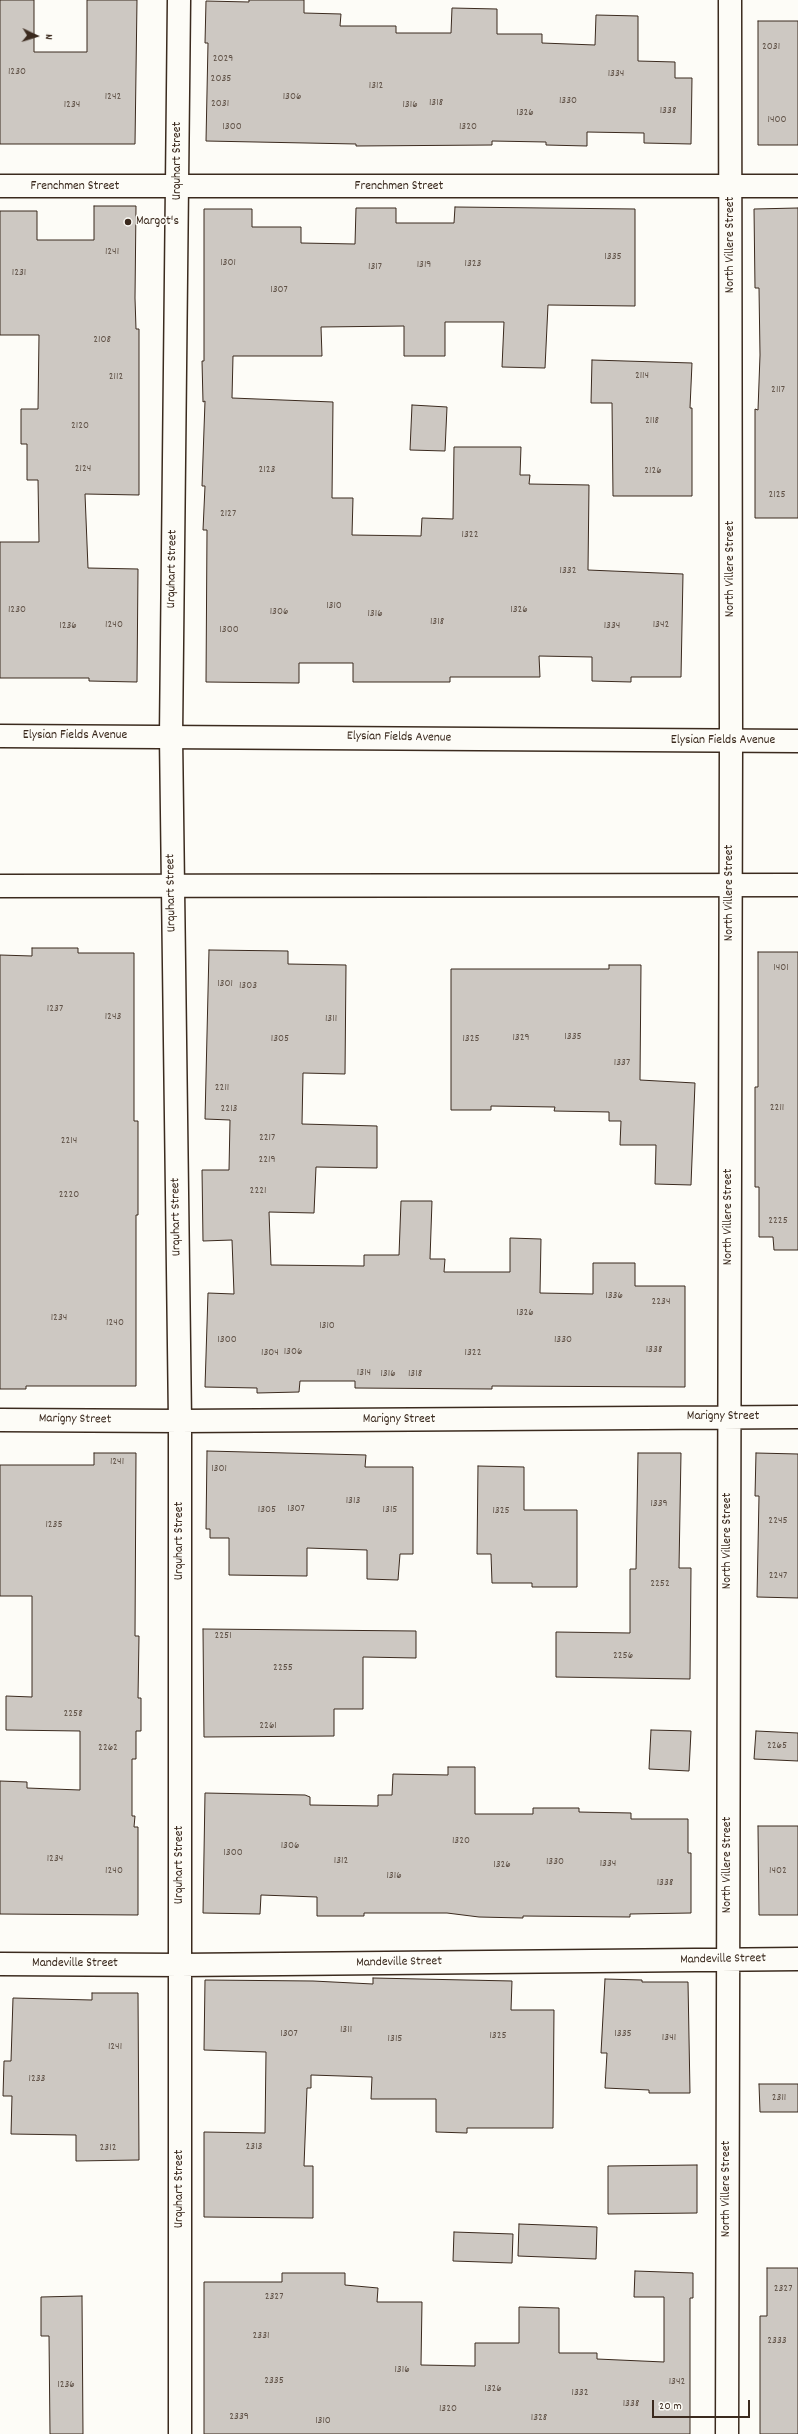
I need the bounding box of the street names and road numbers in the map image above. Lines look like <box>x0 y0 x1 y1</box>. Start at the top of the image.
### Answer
street label: Urquhart Street <box>170 122 186 200</box>
street label: Frenchmen Street <box>31 179 119 195</box>
street label: Frenchmen Street <box>355 179 443 195</box>
street label: North Villere Street <box>723 197 739 293</box>
street label: North Villere Street <box>723 521 739 617</box>
street label: Urquhart Street <box>165 530 181 608</box>
street label: Elysian Fields Avenue <box>23 728 127 744</box>
street label: Elysian Fields Avenue <box>347 729 451 747</box>
street label: Elysian Fields Avenue <box>671 733 775 749</box>
street label: North Villere Street <box>722 845 738 941</box>
street label: Urquhart Street <box>164 854 180 932</box>
street label: North Villere Street <box>721 1169 737 1265</box>
street label: Urquhart Street <box>169 1178 185 1256</box>
street label: Marigny Street <box>687 1409 759 1425</box>
street label: Marigny Street <box>39 1412 111 1428</box>
street label: Marigny Street <box>363 1412 435 1428</box>
street label: North Villere Street <box>720 1493 736 1589</box>
street label: Urquhart Street <box>172 1502 188 1580</box>
street label: North Villere Street <box>720 1817 736 1913</box>
street label: Urquhart Street <box>172 1826 188 1904</box>
street label: Mandeville Street <box>680 1951 766 1969</box>
street label: Mandeville Street <box>356 1954 442 1972</box>
street label: Mandeville Street <box>32 1956 118 1972</box>
street label: North Villere Street <box>719 2141 735 2237</box>
street label: Urquhart Street <box>172 2150 188 2228</box>

